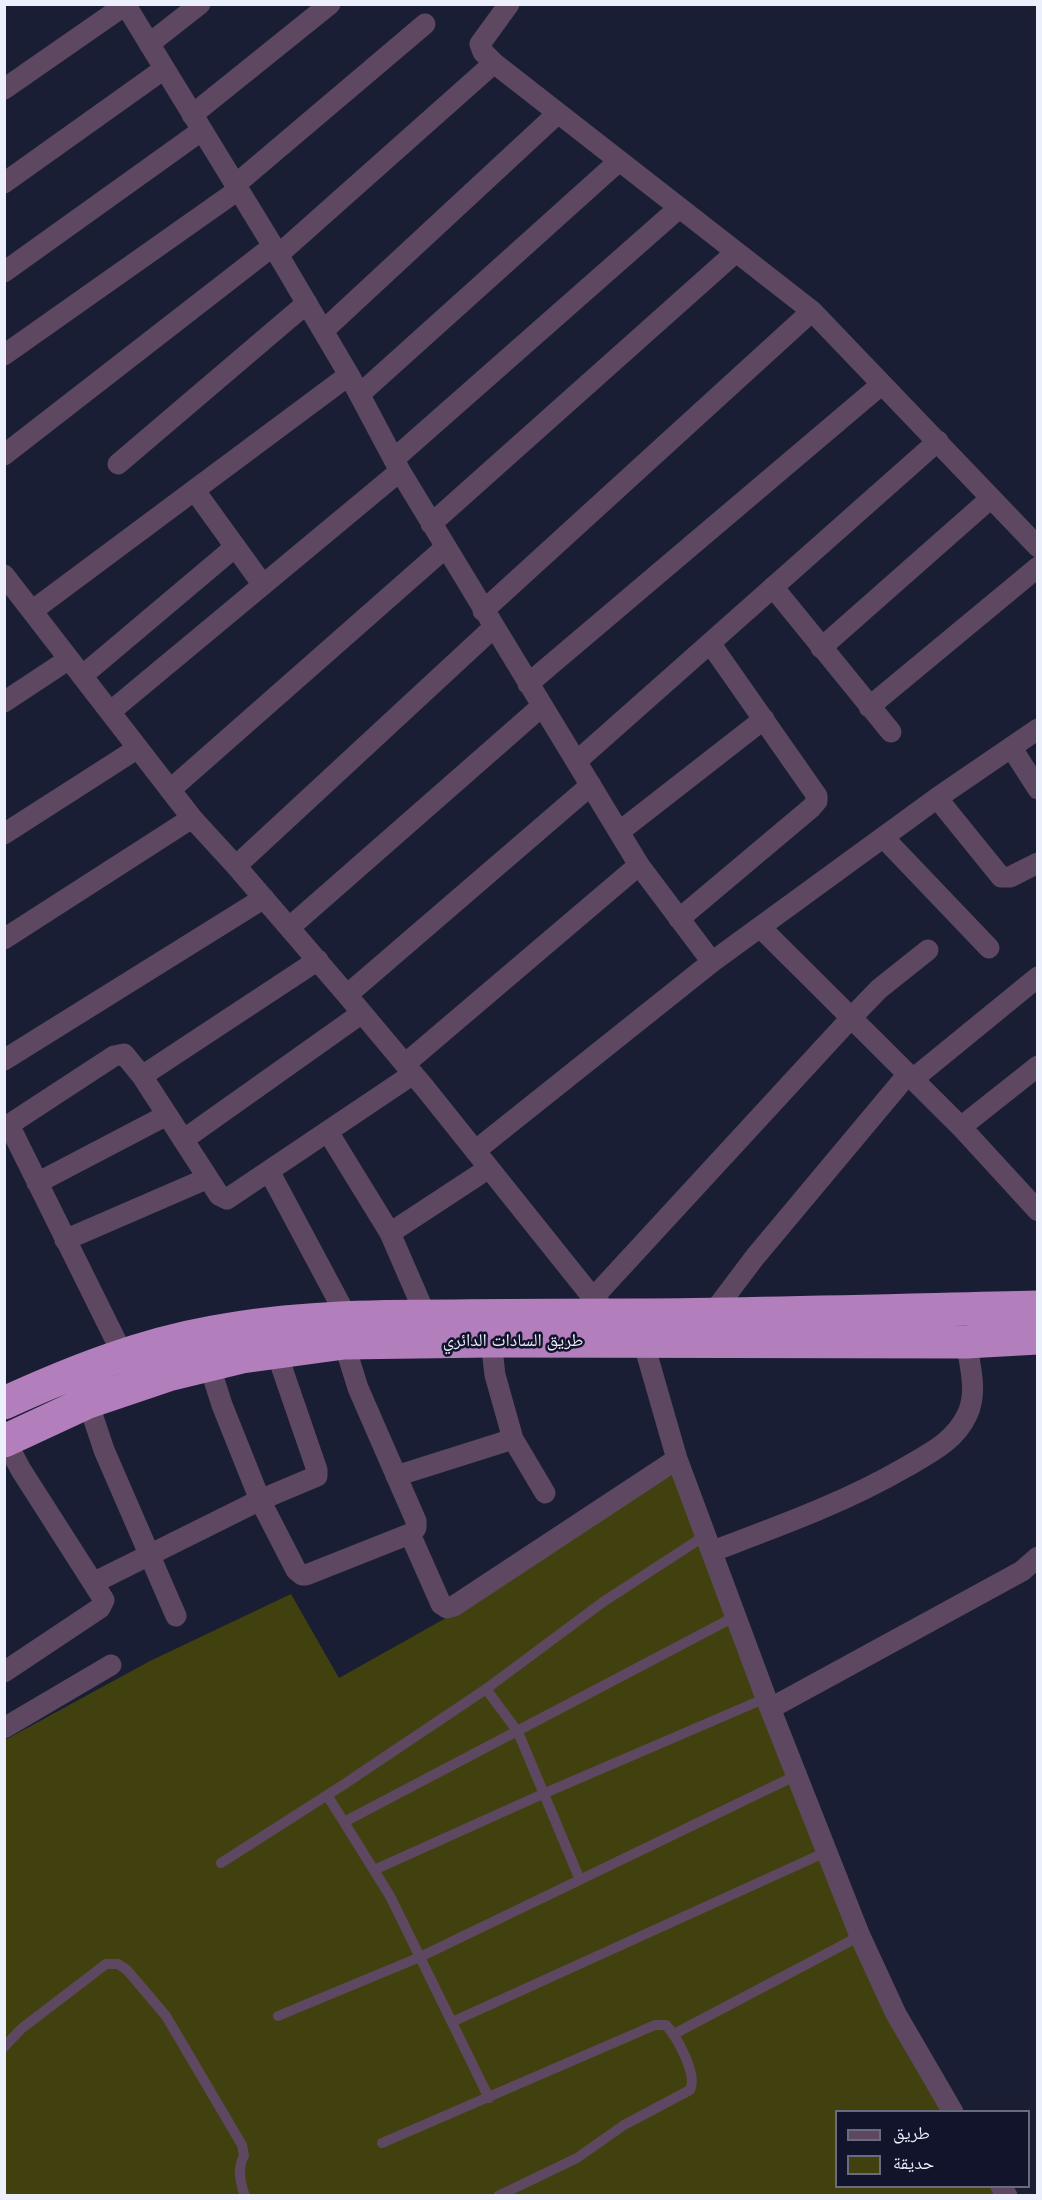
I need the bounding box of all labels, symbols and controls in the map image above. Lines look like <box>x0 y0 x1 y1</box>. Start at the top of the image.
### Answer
street label: طريق السادات الدائري <box>443 1330 583 1352</box>
legend <box>835 2110 1030 2188</box>
text: طريق <box>893 2120 930 2144</box>
text: حديقة <box>893 2150 934 2174</box>

